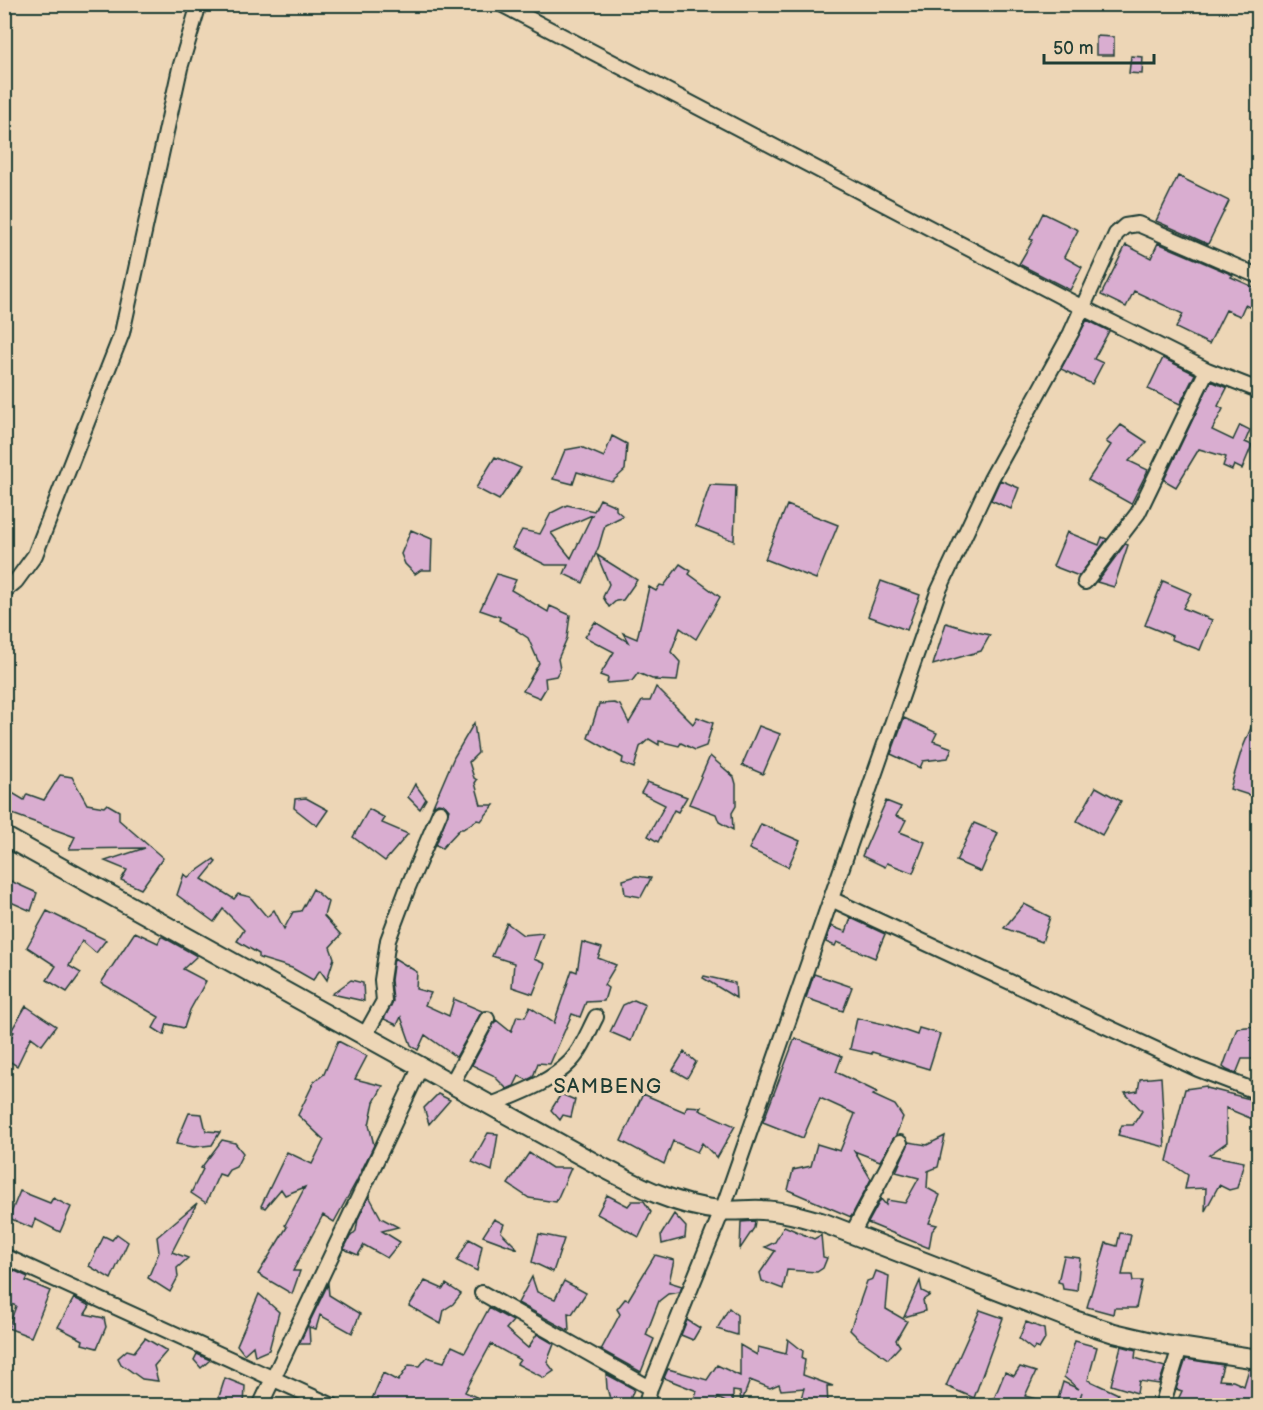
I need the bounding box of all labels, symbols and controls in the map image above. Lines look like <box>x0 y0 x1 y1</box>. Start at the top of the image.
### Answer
scale bar <box>1044 27 1154 65</box>
text: 50 m <box>1053 38 1094 59</box>
district label: SAMBENG <box>554 1075 663 1099</box>

